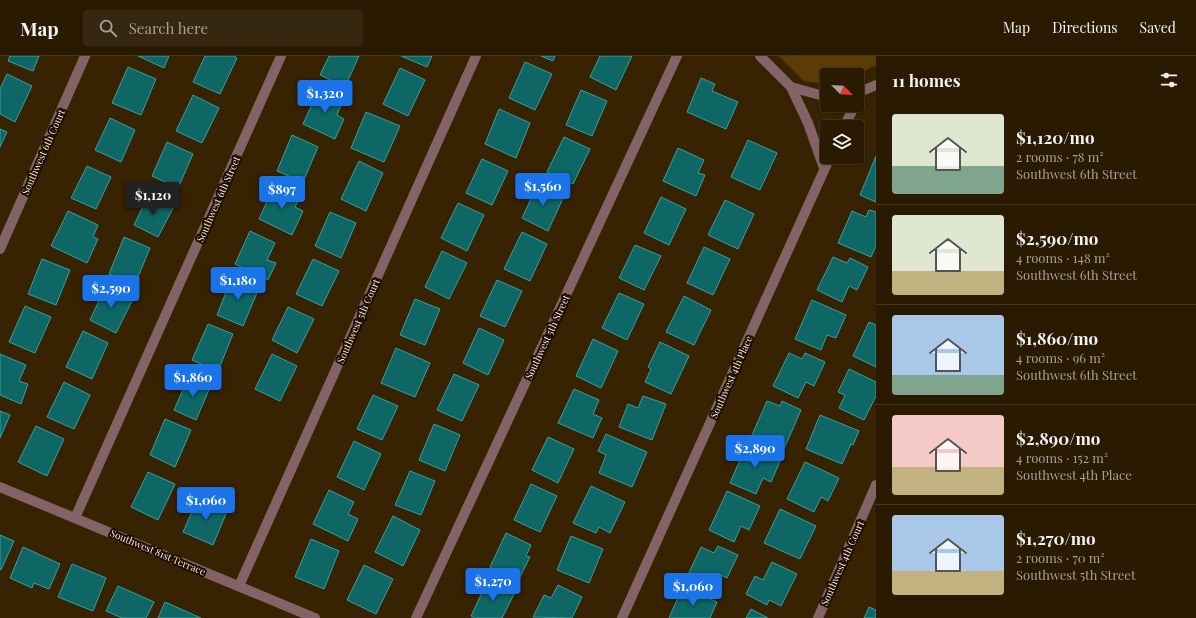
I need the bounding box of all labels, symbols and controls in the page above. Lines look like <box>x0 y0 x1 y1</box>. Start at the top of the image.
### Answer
search box <box>83 10 363 46</box>
text: Map <box>20 15 59 41</box>
icon: search <box>97 17 119 39</box>
text: Search here <box>129 18 208 38</box>
text: Map <box>1003 18 1030 37</box>
text: Directions <box>1052 18 1118 37</box>
text: Saved <box>1140 18 1176 37</box>
north arrow <box>820 68 864 112</box>
map controls <box>820 68 864 164</box>
text: 11 homes <box>892 69 961 91</box>
icon: filters <box>1158 69 1180 91</box>
pin: $1,320 <box>292 80 358 114</box>
text: $1,320 <box>306 84 344 101</box>
street label: Southwest 6th Court <box>18 107 68 197</box>
button: layers <box>820 120 864 164</box>
text: $1,120/mo <box>1016 126 1095 148</box>
icon: home <box>924 130 972 178</box>
text: 2 rooms · 78 m² <box>1016 148 1104 165</box>
street label: Southwest 6th Street <box>193 153 243 244</box>
text: Southwest 6th Street <box>1016 165 1137 182</box>
pin: $1,560 <box>510 173 576 207</box>
pin: $897 <box>258 176 306 210</box>
text: $1,560 <box>524 177 562 194</box>
text: $897 <box>268 180 296 197</box>
pin: $1,120 <box>120 182 186 216</box>
text: $1,120 <box>135 186 171 203</box>
text: $2,590/mo <box>1016 227 1098 249</box>
icon: home <box>924 231 972 279</box>
text: 4 rooms · 148 m² <box>1016 249 1110 266</box>
text: Southwest 6th Street <box>1016 266 1137 283</box>
pin: $1,180 <box>205 267 271 301</box>
text: $1,180 <box>220 271 256 288</box>
pin: $2,590 <box>78 275 144 309</box>
street label: Southwest 5th Court <box>333 276 383 366</box>
text: $2,590 <box>91 279 131 296</box>
street label: Southwest 5th Street <box>521 292 573 382</box>
text: $1,860/mo <box>1016 327 1098 349</box>
icon: home <box>924 331 972 379</box>
street label: Southwest 4th Place <box>706 333 756 421</box>
text: 4 rooms · 96 m² <box>1016 349 1105 366</box>
pin: $1,860 <box>160 364 226 398</box>
text: Southwest 6th Street <box>1016 366 1137 383</box>
text: $1,860 <box>174 368 212 385</box>
text: $2,890/mo <box>1016 427 1100 449</box>
icon: home <box>924 431 972 479</box>
pin: $2,890 <box>722 435 788 469</box>
text: $2,890 <box>735 439 775 456</box>
text: 4 rooms · 152 m² <box>1016 449 1108 466</box>
text: Southwest 4th Place <box>1016 466 1132 483</box>
pin: $1,060 <box>173 487 239 521</box>
text: $1,060 <box>186 491 226 508</box>
street label: Southwest 4th Court <box>817 518 867 608</box>
street label: Southwest 81st Terrace <box>108 526 208 578</box>
text: $1,270/mo <box>1016 527 1096 549</box>
icon: home <box>924 531 972 579</box>
text: 2 rooms · 70 m² <box>1016 549 1105 566</box>
text: Southwest 5th Street <box>1016 566 1136 583</box>
pin: $1,270 <box>460 568 526 602</box>
text: $1,270 <box>474 572 512 589</box>
pin: $1,060 <box>660 573 726 607</box>
text: $1,060 <box>673 577 713 594</box>

